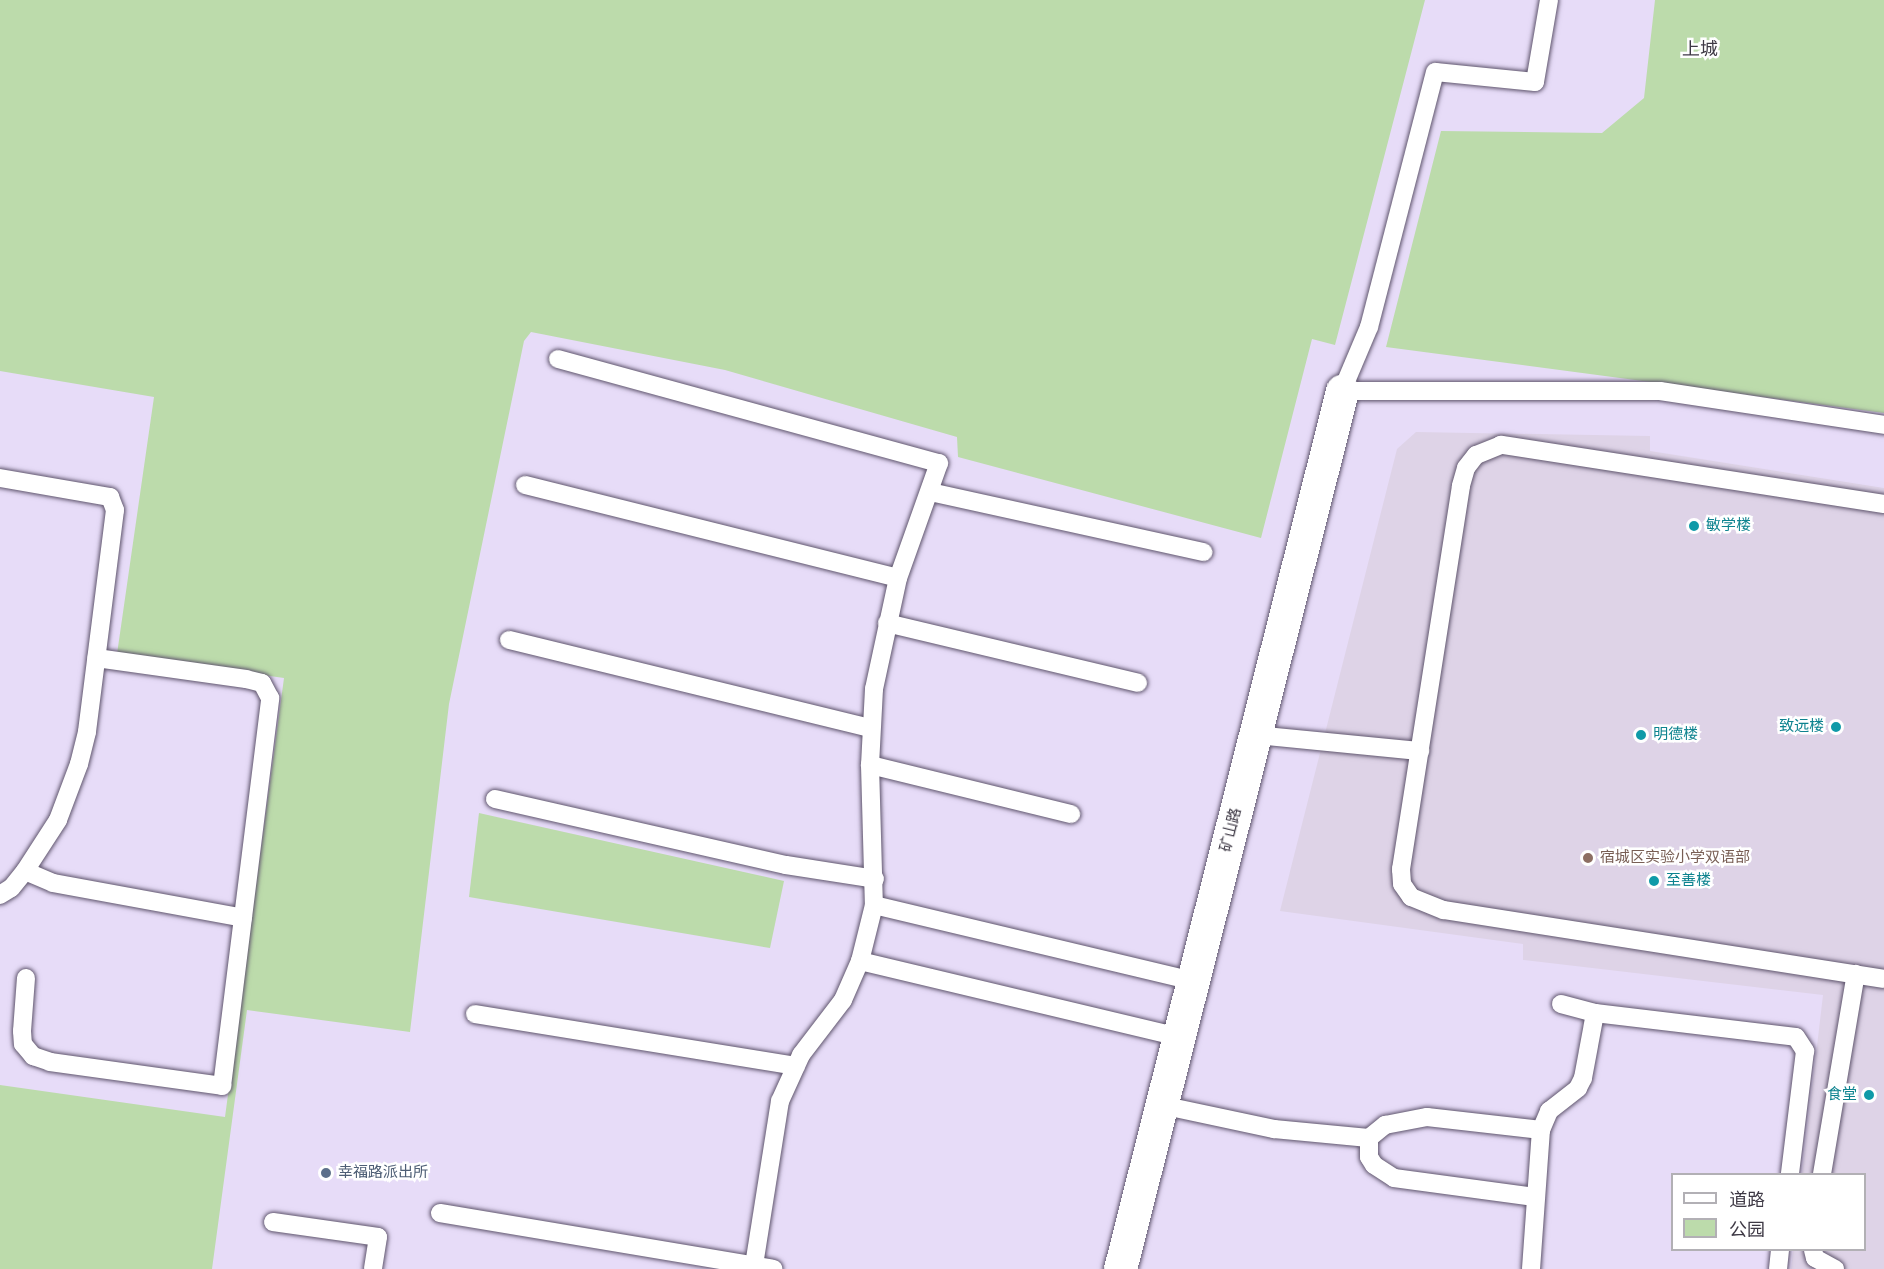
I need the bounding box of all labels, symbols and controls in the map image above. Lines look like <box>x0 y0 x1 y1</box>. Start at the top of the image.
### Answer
district label: 上城 <box>1682 38 1718 60</box>
place label: 敏学楼 <box>1706 517 1751 535</box>
marker: 敏学楼 <box>1687 519 1701 533</box>
place label: 致远楼 <box>1779 718 1824 736</box>
marker: 致远楼 <box>1829 720 1843 734</box>
place label: 明德楼 <box>1653 726 1698 744</box>
marker: 明德楼 <box>1634 728 1648 742</box>
street label: 矿山路 <box>1217 806 1245 854</box>
place label: 宿城区实验小学双语部 <box>1600 849 1750 867</box>
marker: 宿城区实验小学双语部 <box>1581 851 1595 865</box>
place label: 至善楼 <box>1666 872 1711 890</box>
marker: 至善楼 <box>1647 874 1661 888</box>
place label: 食堂 <box>1827 1086 1857 1104</box>
marker: 食堂 <box>1862 1088 1876 1102</box>
place label: 幸福路派出所 <box>338 1164 428 1182</box>
marker: 幸福路派出所 <box>319 1166 333 1180</box>
legend <box>1671 1173 1866 1251</box>
text: 道路 <box>1729 1189 1765 1211</box>
text: 公园 <box>1729 1219 1765 1241</box>

